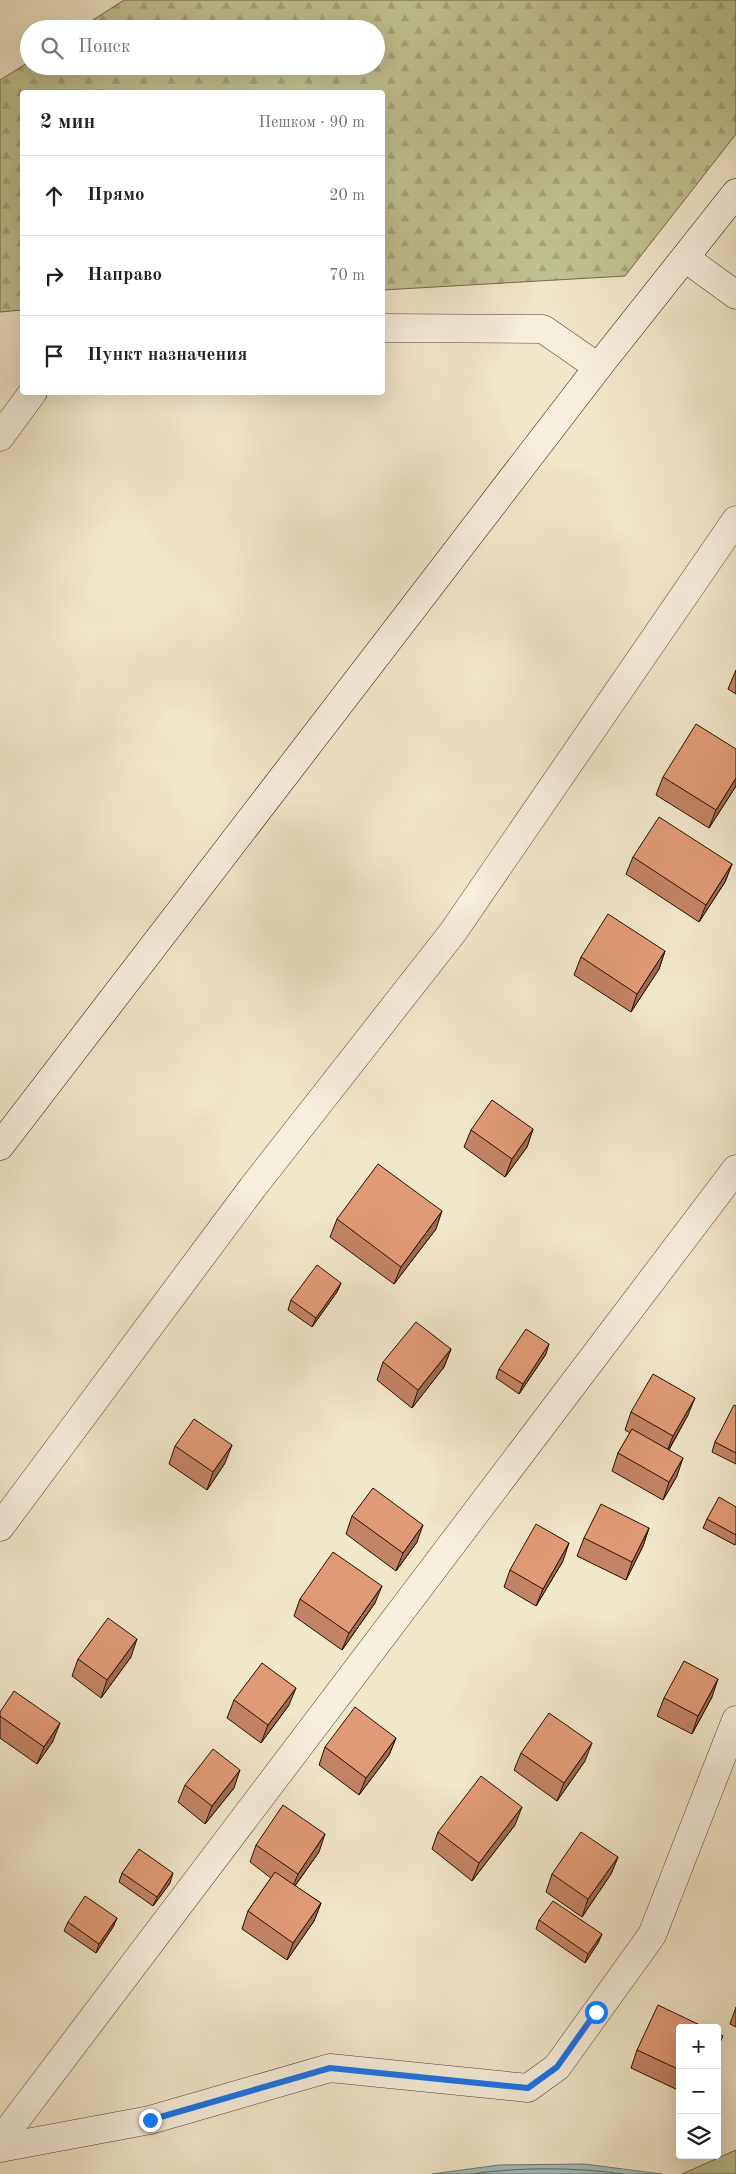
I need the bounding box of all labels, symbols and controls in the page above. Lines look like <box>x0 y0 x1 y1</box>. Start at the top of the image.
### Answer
search box <box>20 20 385 75</box>
icon: search <box>38 34 66 62</box>
text: Поиск <box>78 38 130 57</box>
text: 2 мин <box>40 112 95 133</box>
text: Пешком · 90 m <box>258 115 365 131</box>
icon: ahead <box>40 182 68 210</box>
text: Прямо <box>87 186 145 205</box>
text: 20 m <box>329 188 365 204</box>
icon: right <box>40 262 68 290</box>
text: Направо <box>87 266 162 285</box>
text: 70 m <box>329 268 365 284</box>
icon: arrive <box>40 342 68 370</box>
text: Пункт назначения <box>87 346 247 365</box>
route start <box>585 2001 608 2024</box>
map controls <box>676 2024 721 2159</box>
button: + <box>676 2024 721 2069</box>
button: − <box>676 2069 721 2114</box>
route end <box>139 2109 162 2132</box>
button: layers <box>676 2114 721 2159</box>

